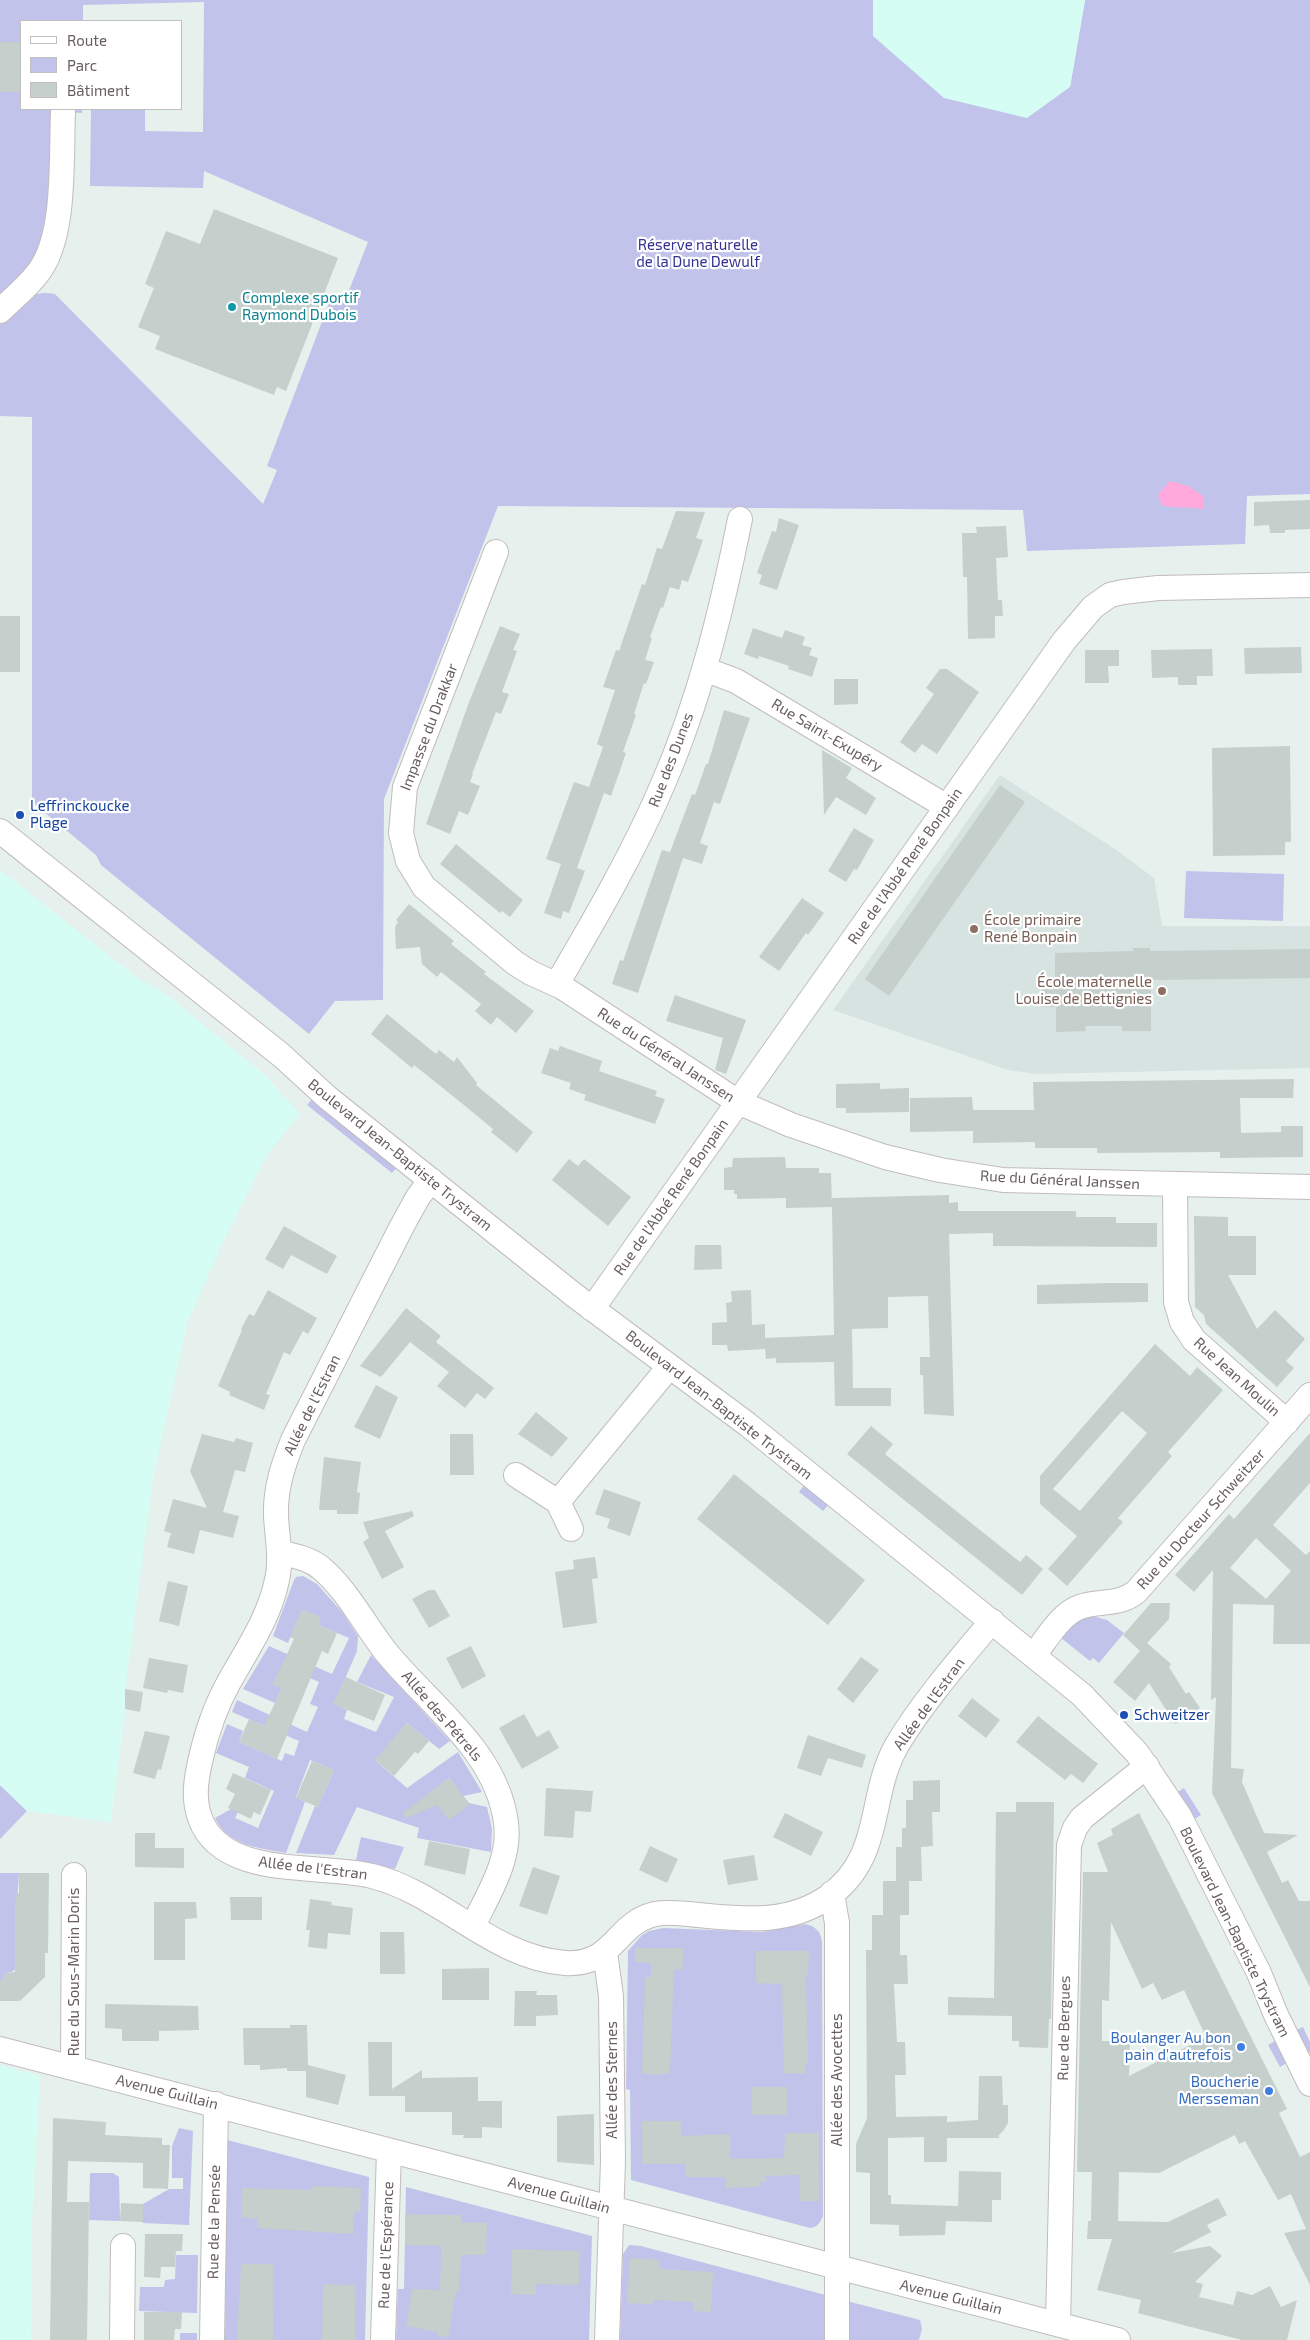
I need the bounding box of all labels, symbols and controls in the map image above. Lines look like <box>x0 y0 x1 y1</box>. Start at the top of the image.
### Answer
legend <box>20 20 182 110</box>
text: Route <box>67 31 107 49</box>
text: Parc <box>67 56 97 74</box>
text: Bâtiment <box>67 81 130 99</box>
park label: Réserve naturelle de la Dune Dewulf <box>636 236 760 271</box>
place label: Complexe sportif Raymond Dubois <box>242 289 359 324</box>
marker: Complexe sportif Raymond Dubois <box>226 301 238 313</box>
street label: Impasse du Drakkar <box>396 661 462 793</box>
street label: Rue Saint-Exupéry <box>768 695 886 775</box>
street label: Rue des Dunes <box>645 710 697 810</box>
street label: Rue de l'Abbé René Bonpain <box>844 784 966 948</box>
place label: Leffrinckoucke Plage <box>30 797 129 832</box>
marker: Leffrinckoucke Plage <box>14 809 26 821</box>
place label: École primaire René Bonpain <box>984 911 1081 946</box>
marker: École primaire René Bonpain <box>968 923 980 935</box>
place label: École maternelle Louise de Bettignies <box>1016 973 1152 1008</box>
marker: École maternelle Louise de Bettignies <box>1156 985 1168 997</box>
street label: Rue du Général Janssen <box>594 1004 738 1106</box>
street label: Boulevard Jean-Baptiste Trystram <box>304 1075 496 1235</box>
street label: Rue de l'Abbé René Bonpain <box>610 1115 732 1279</box>
street label: Rue du Général Janssen <box>980 1167 1140 1193</box>
street label: Boulevard Jean-Baptiste Trystram <box>622 1326 816 1484</box>
street label: Rue Jean Moulin <box>1190 1334 1284 1420</box>
street label: Allée de l'Estran <box>280 1352 344 1458</box>
street label: Rue du Docteur Schweitzer <box>1133 1445 1269 1593</box>
street label: Allée de l'Estran <box>889 1654 969 1754</box>
street label: Allée des Pétrels <box>398 1667 486 1765</box>
place label: Schweitzer <box>1134 1706 1210 1724</box>
marker: Schweitzer <box>1118 1709 1130 1721</box>
street label: Boulevard Jean-Baptiste Trystram <box>1176 1824 1294 2040</box>
street label: Allée de l'Estran <box>257 1852 369 1884</box>
street label: Rue du Sous-Marin Doris <box>65 1888 83 2056</box>
street label: Rue de Bergues <box>1054 1975 1074 2081</box>
street label: Allée des Avocettes <box>828 2013 846 2147</box>
street label: Allée des Sternes <box>603 2021 621 2139</box>
place label: Boulanger Au bon pain d'autrefois <box>1110 2029 1231 2064</box>
marker: Boulanger Au bon pain d'autrefois <box>1235 2041 1247 2053</box>
street label: Avenue Guillain <box>114 2071 220 2113</box>
place label: Boucherie Mersseman <box>1178 2073 1259 2108</box>
marker: Boucherie Mersseman <box>1263 2085 1275 2097</box>
street label: Rue de la Pensée <box>204 2165 224 2279</box>
street label: Avenue Guillain <box>506 2173 612 2217</box>
street label: Rue de l'Espérance <box>375 2181 397 2309</box>
street label: Avenue Guillain <box>898 2276 1004 2318</box>

